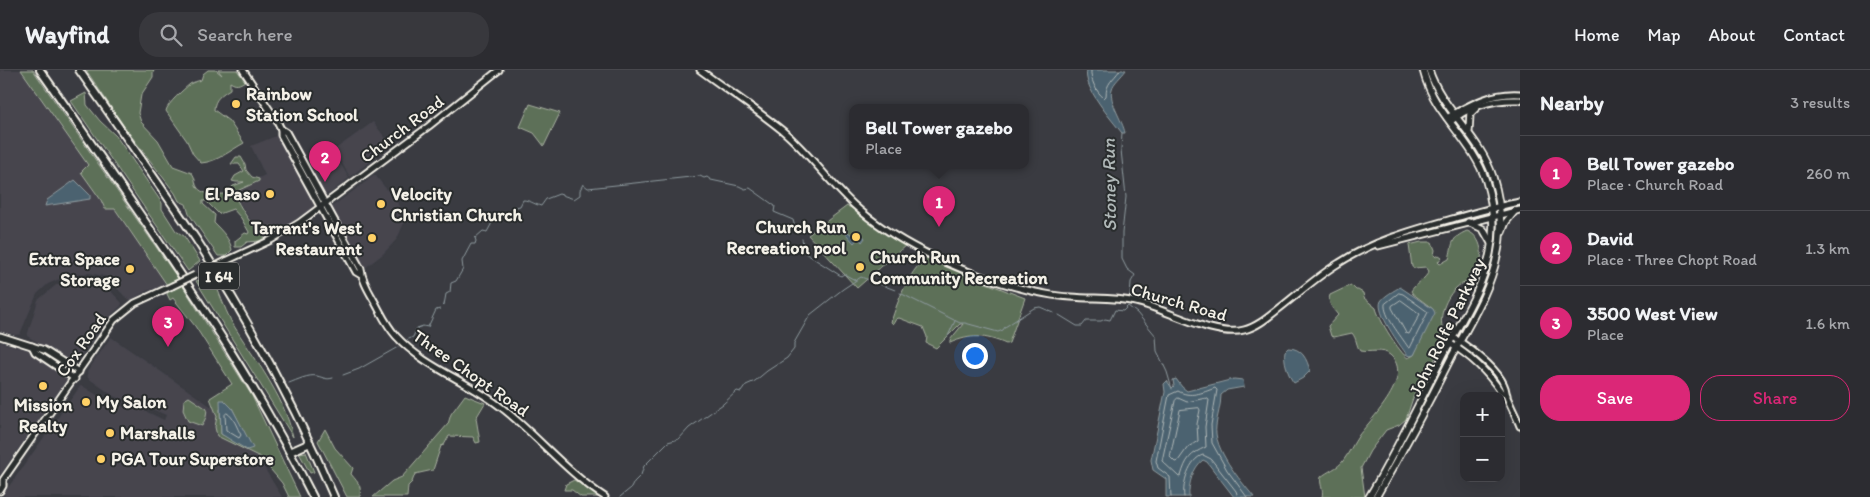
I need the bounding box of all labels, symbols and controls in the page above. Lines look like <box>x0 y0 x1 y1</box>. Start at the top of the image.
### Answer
search box <box>139 12 489 57</box>
text: Wayfind <box>25 20 109 49</box>
icon: search <box>157 21 185 49</box>
text: Search here <box>197 23 293 46</box>
text: Home <box>1574 24 1620 46</box>
text: Map <box>1648 24 1681 46</box>
text: About <box>1709 24 1755 46</box>
text: Contact <box>1783 24 1845 46</box>
place label: Rainbow Station School <box>246 83 359 126</box>
street label: Church Road <box>356 90 449 168</box>
text: Nearby <box>1540 90 1604 115</box>
text: 3 results <box>1790 93 1850 112</box>
marker: Rainbow Station School <box>230 98 242 110</box>
popup <box>849 104 1029 169</box>
text: Bell Tower gazebo <box>865 116 1013 139</box>
water label: Stoney Run <box>1097 138 1121 232</box>
text: Place <box>865 139 902 158</box>
pin: 2 <box>309 141 341 182</box>
text: Bell Tower gazebo <box>1587 152 1735 175</box>
text: 1 <box>1552 164 1560 183</box>
text: 260 m <box>1806 164 1850 183</box>
text: Place · Church Road <box>1587 175 1723 194</box>
place label: El Paso <box>205 183 260 205</box>
place label: Velocity Christian Church <box>391 183 523 226</box>
pin: 1 <box>923 186 955 227</box>
marker: El Paso <box>264 188 276 200</box>
marker: Velocity Christian Church <box>375 198 387 210</box>
place label: Church Run Recreation pool <box>726 216 847 259</box>
place label: Tarrant's West Restaurant <box>250 217 362 260</box>
text: David <box>1587 227 1633 250</box>
marker: Church Run Recreation pool <box>850 231 862 243</box>
marker: Tarrant's West Restaurant <box>366 232 378 244</box>
text: 2 <box>1552 239 1560 258</box>
text: 1.3 km <box>1805 239 1850 258</box>
place label: Church Run Community Recreation <box>870 246 1049 289</box>
place label: Extra Space Storage <box>29 248 120 291</box>
text: Place · Three Chopt Road <box>1587 250 1757 269</box>
street label: John Rolfe Parkway <box>1404 254 1490 400</box>
marker: Church Run Community Recreation <box>854 261 866 273</box>
road number: I 64 <box>199 262 239 290</box>
marker: Extra Space Storage <box>124 263 136 275</box>
street label: Church Road <box>1128 278 1230 326</box>
text: 3500 West View <box>1587 302 1718 325</box>
pin: 3 <box>152 306 184 347</box>
street label: Cox Road <box>51 308 111 381</box>
text: 3 <box>1552 314 1560 333</box>
text: 1.6 km <box>1805 314 1850 333</box>
street label: Three Chopt Road <box>408 325 534 422</box>
text: Place <box>1587 325 1624 344</box>
your location <box>962 343 988 369</box>
button: Save <box>1540 375 1690 421</box>
button: Share <box>1700 375 1850 421</box>
marker: Mission Realty <box>37 380 49 392</box>
place label: My Salon <box>96 391 167 413</box>
map controls <box>1460 392 1505 482</box>
button: + <box>1460 392 1505 437</box>
place label: Mission Realty <box>14 394 73 437</box>
marker: My Salon <box>80 396 92 408</box>
place label: Marshalls <box>120 422 195 444</box>
marker: Marshalls <box>104 427 116 439</box>
button: − <box>1460 437 1505 482</box>
place label: PGA Tour Superstore <box>111 448 274 470</box>
marker: PGA Tour Superstore <box>95 453 107 465</box>

